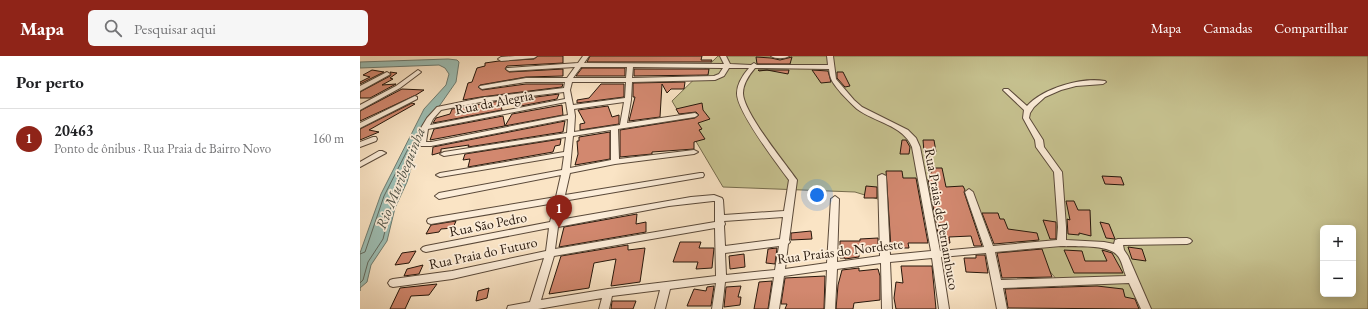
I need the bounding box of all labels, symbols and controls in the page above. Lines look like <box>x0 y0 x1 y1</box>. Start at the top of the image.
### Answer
search box <box>88 10 368 46</box>
text: Mapa <box>20 16 64 41</box>
icon: search <box>102 17 124 39</box>
text: Pesquisar aqui <box>134 19 216 38</box>
text: Mapa <box>1151 19 1181 37</box>
text: Camadas <box>1203 19 1252 37</box>
text: Compartilhar <box>1274 19 1348 37</box>
text: Por perto <box>16 71 84 93</box>
street label: Rua da Alegria <box>453 86 535 118</box>
text: 20463 <box>54 121 94 140</box>
water label: Rio Muribequinha <box>371 124 430 232</box>
text: 1 <box>26 130 32 147</box>
text: 160 m <box>313 130 344 147</box>
text: Ponto de ônibus · Rua Praia de Bairro Novo <box>54 140 271 157</box>
street label: Rua Praias de Pernambuco <box>921 147 963 291</box>
your location <box>807 185 827 205</box>
pin: 1 <box>546 195 572 228</box>
street label: Rua São Pedro <box>448 208 528 240</box>
map controls <box>1320 225 1356 297</box>
button: + <box>1320 225 1356 261</box>
street label: Rua Praia do Futuro <box>427 233 539 273</box>
street label: Rua Praias do Nordeste <box>776 234 904 268</box>
button: − <box>1320 261 1356 297</box>

